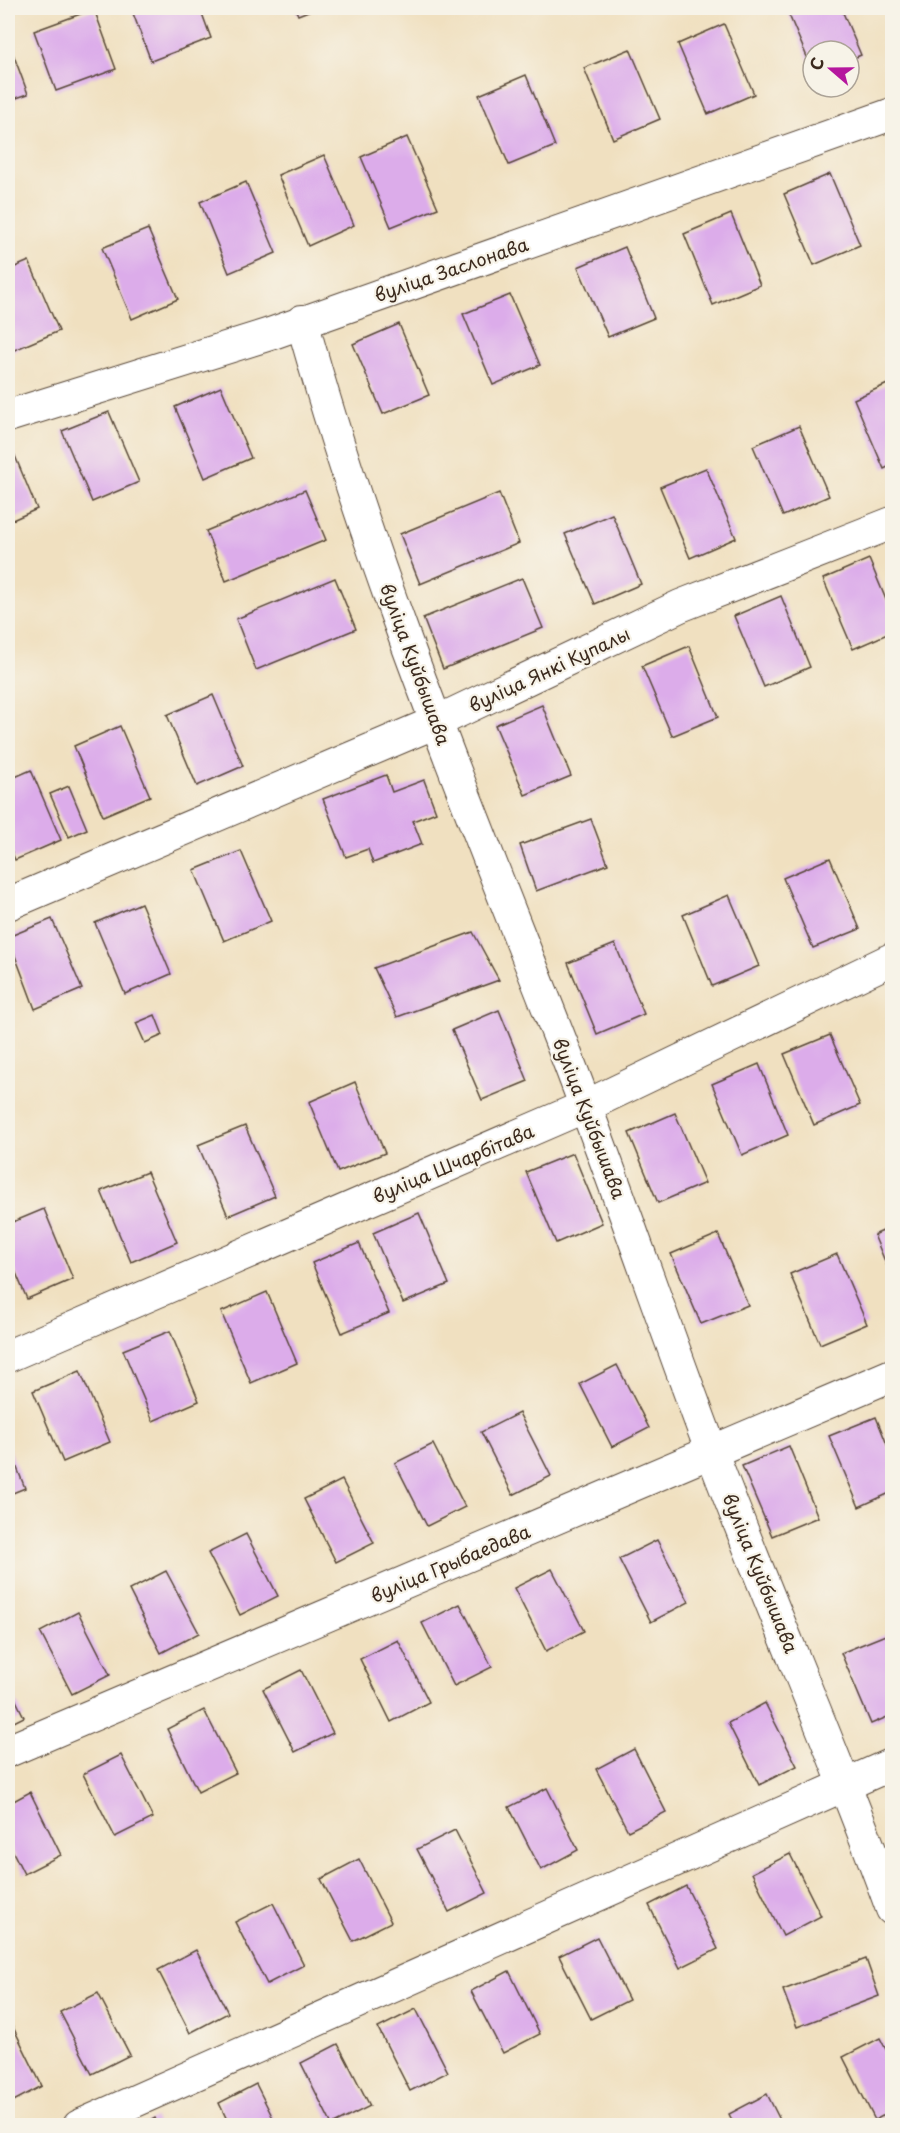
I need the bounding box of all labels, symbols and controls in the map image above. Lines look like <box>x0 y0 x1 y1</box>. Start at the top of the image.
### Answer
north arrow <box>801 39 861 99</box>
text: С <box>803 54 829 73</box>
street label: вуліца Заслонава <box>370 230 532 308</box>
street label: вуліца Куйбышава <box>374 579 458 749</box>
street label: вуліца Янкі Купалы <box>464 620 634 718</box>
street label: вуліца Куйбышава <box>547 1034 633 1203</box>
street label: вуліца Шчарбітава <box>368 1117 538 1209</box>
street label: вуліца Куйбышава <box>717 1489 806 1658</box>
street label: вуліца Грыбаедава <box>366 1517 535 1609</box>

